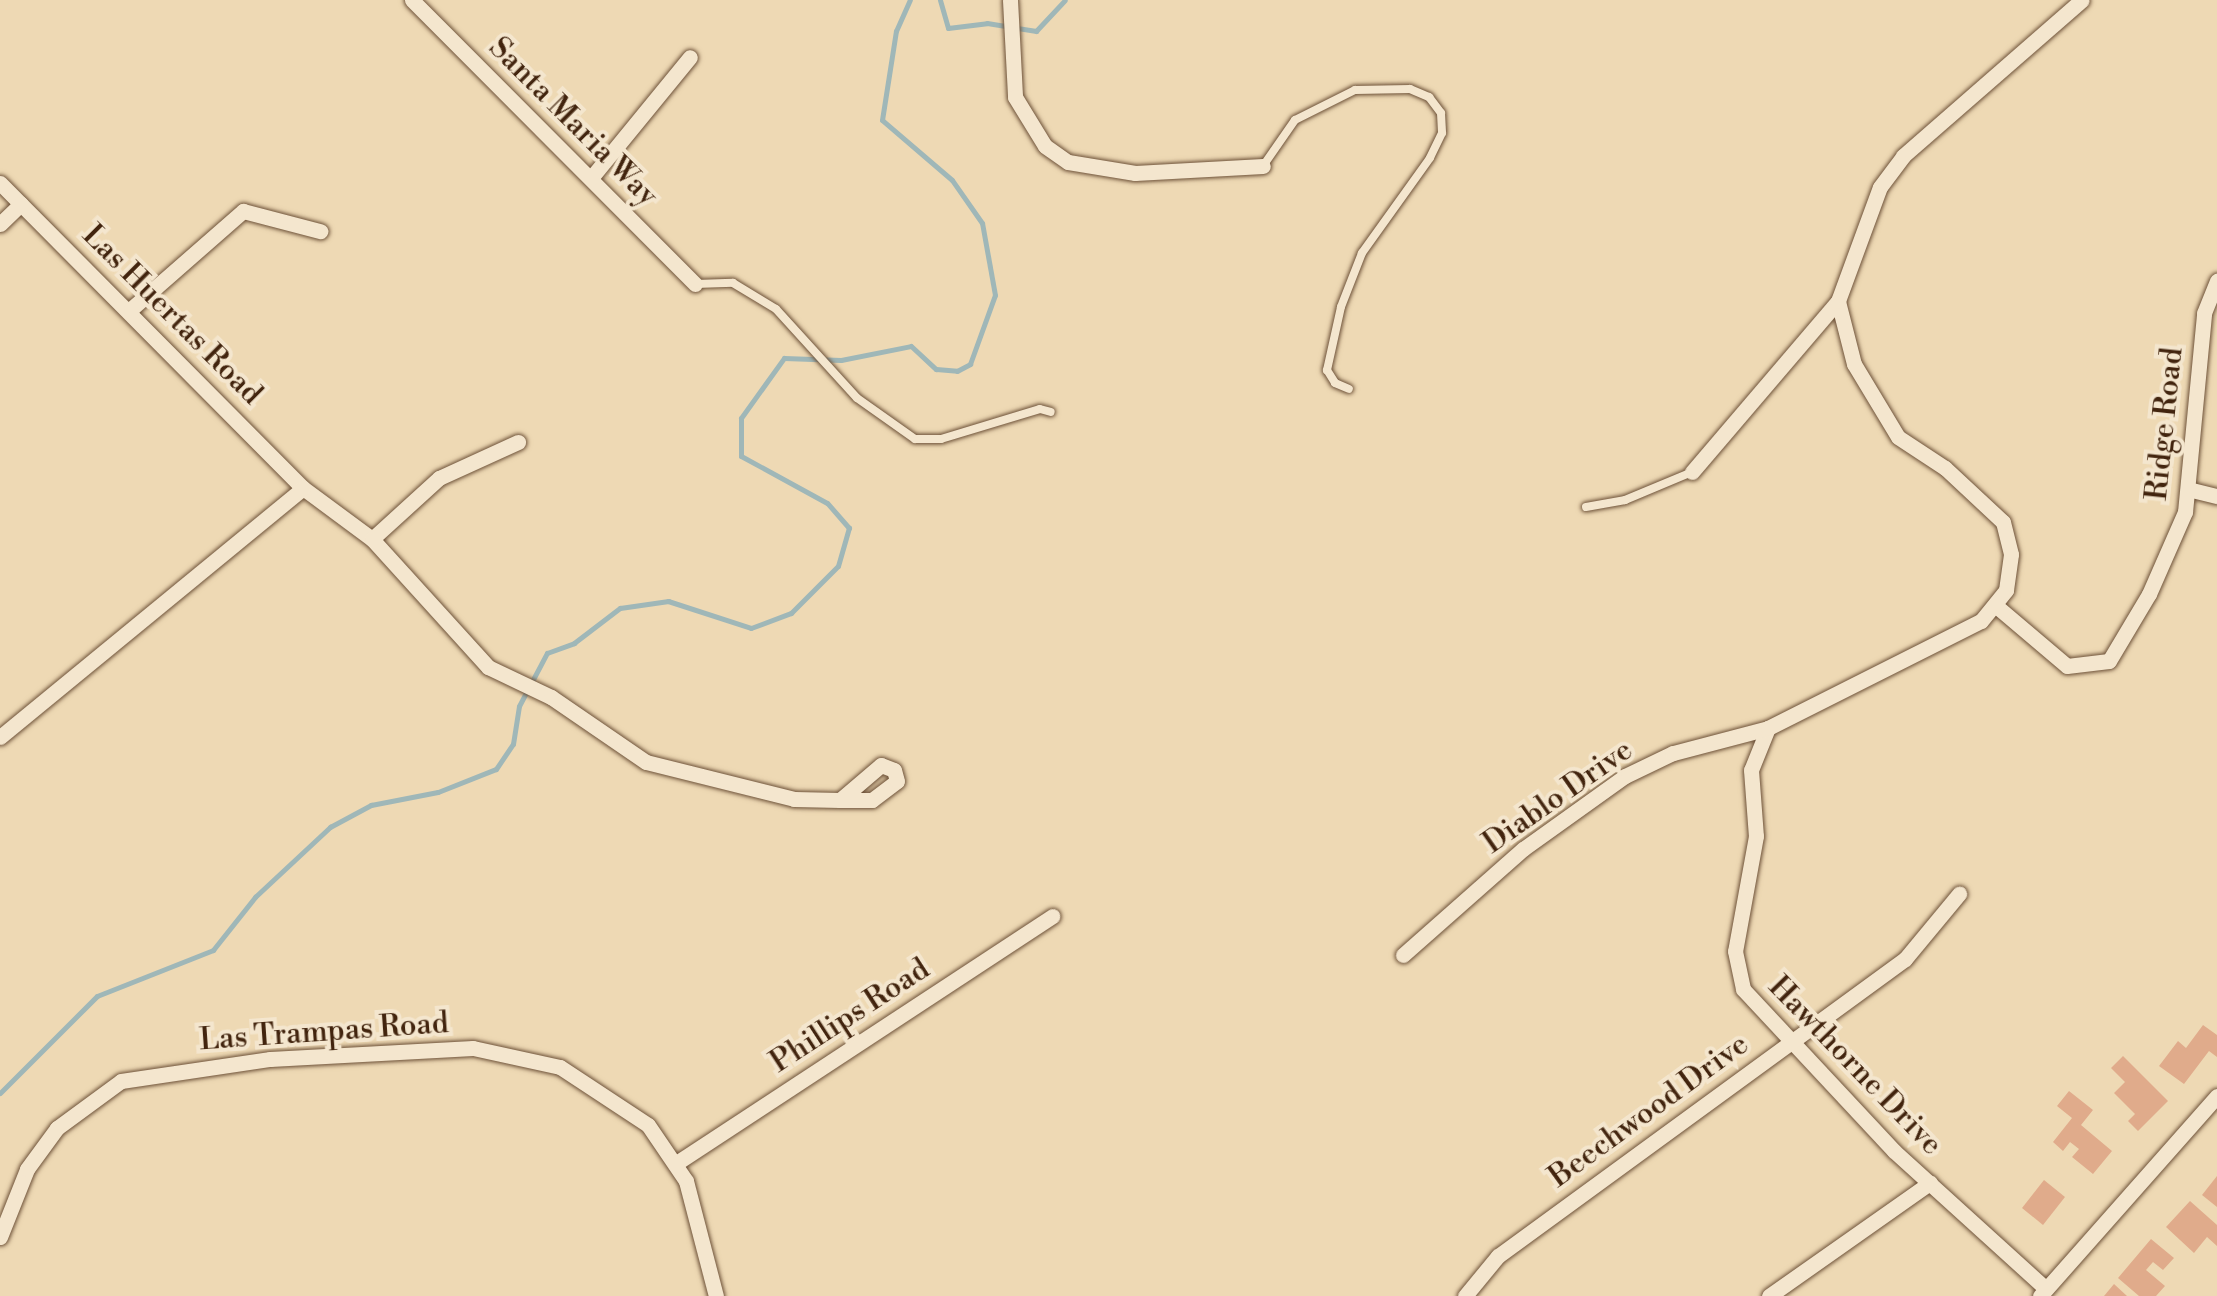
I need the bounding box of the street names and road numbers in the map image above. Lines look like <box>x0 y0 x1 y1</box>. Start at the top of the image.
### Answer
street label: Santa Maria Way <box>481 30 665 214</box>
street label: Las Huertas Road <box>75 218 269 412</box>
street label: Ridge Road <box>2139 346 2191 502</box>
street label: Diablo Drive <box>1476 732 1640 862</box>
street label: Phillips Road <box>764 951 936 1081</box>
street label: Hawthorne Drive <box>1761 969 1949 1163</box>
street label: Las Trampas Road <box>198 1005 450 1059</box>
street label: Beechwood Drive <box>1542 1027 1756 1195</box>

